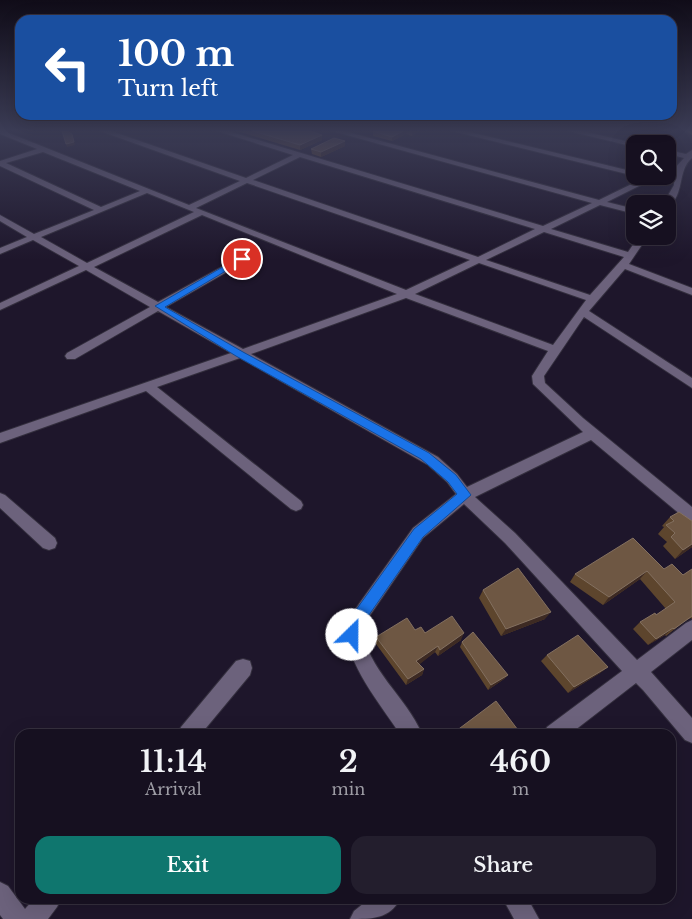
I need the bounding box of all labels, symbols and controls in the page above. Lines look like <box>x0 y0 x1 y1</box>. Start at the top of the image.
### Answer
text: 100 m <box>118 32 234 75</box>
icon: left <box>35 35 100 100</box>
text: Turn left <box>118 75 218 102</box>
map controls <box>626 135 676 245</box>
button: search <box>626 135 676 185</box>
button: layers <box>626 195 676 245</box>
pin <box>221 238 263 280</box>
icon: arrive <box>228 245 256 273</box>
position arrow <box>325 608 377 660</box>
text: 11:14 <box>140 743 207 780</box>
text: 2 <box>339 743 358 780</box>
text: 460 <box>490 743 551 780</box>
text: Arrival <box>145 779 202 799</box>
text: min <box>332 779 365 799</box>
text: m <box>512 779 529 799</box>
button: Exit <box>35 836 341 894</box>
button: Share <box>351 836 656 894</box>

